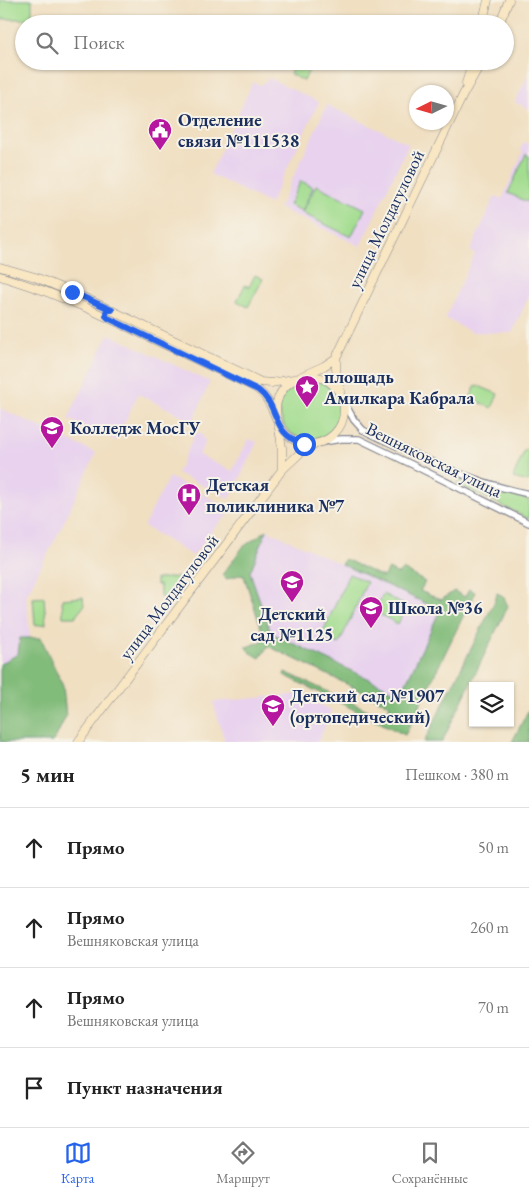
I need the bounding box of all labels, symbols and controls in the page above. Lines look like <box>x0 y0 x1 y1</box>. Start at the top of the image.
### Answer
search box <box>15 15 514 70</box>
icon: search <box>33 29 61 57</box>
text: Поиск <box>73 30 125 55</box>
north arrow <box>409 85 454 130</box>
place label: Отделение связи №111538 <box>178 108 299 152</box>
public building icon: Отделение связи №111538 <box>147 117 173 151</box>
street label: улица Молдагуловой <box>342 145 429 292</box>
route end <box>61 281 84 304</box>
place label: площадь Амилкара Кабрала <box>323 365 474 409</box>
place icon: площадь Амилкара Кабрала <box>294 374 320 408</box>
school or university icon: Колледж МосГУ <box>39 415 65 449</box>
place label: Колледж МосГУ <box>70 416 201 439</box>
street label: Вешняковская улица <box>362 417 507 503</box>
route start <box>293 433 316 456</box>
place label: Детская поликлиника №7 <box>206 473 345 517</box>
hospital icon: Детская поликлиника №7 <box>176 482 202 516</box>
street label: улица Молдагуловой <box>114 529 224 664</box>
school or university icon: Детский сад №1125 <box>279 569 305 603</box>
school or university icon: Школа №36 <box>358 595 384 629</box>
place label: Школа №36 <box>388 596 483 619</box>
place label: Детский сад №1125 <box>250 602 334 646</box>
map controls <box>469 682 514 727</box>
button: layers <box>469 682 514 727</box>
place label: Детский сад №1907 (ортопедический) <box>290 684 445 728</box>
school or university icon: Детский сад №1907 (ортопедический) <box>260 693 286 727</box>
text: 5 мин <box>20 761 75 788</box>
text: Пешком · 380 m <box>405 764 509 785</box>
icon: ahead <box>20 834 48 862</box>
text: Прямо <box>67 835 125 860</box>
text: 50 m <box>478 837 509 858</box>
text: Прямо <box>67 905 125 930</box>
icon: ahead <box>20 914 48 942</box>
text: 260 m <box>470 917 509 938</box>
text: Вешняковская улица <box>67 930 199 951</box>
text: Прямо <box>67 985 125 1010</box>
icon: ahead <box>20 994 48 1022</box>
text: 70 m <box>478 997 509 1018</box>
text: Вешняковская улица <box>67 1010 199 1031</box>
icon: arrive <box>20 1074 48 1102</box>
text: Пункт назначения <box>67 1075 223 1100</box>
tab: Карта <box>61 1139 94 1187</box>
tab: Маршрут <box>216 1139 270 1187</box>
tab: Сохранённые <box>392 1139 468 1187</box>

